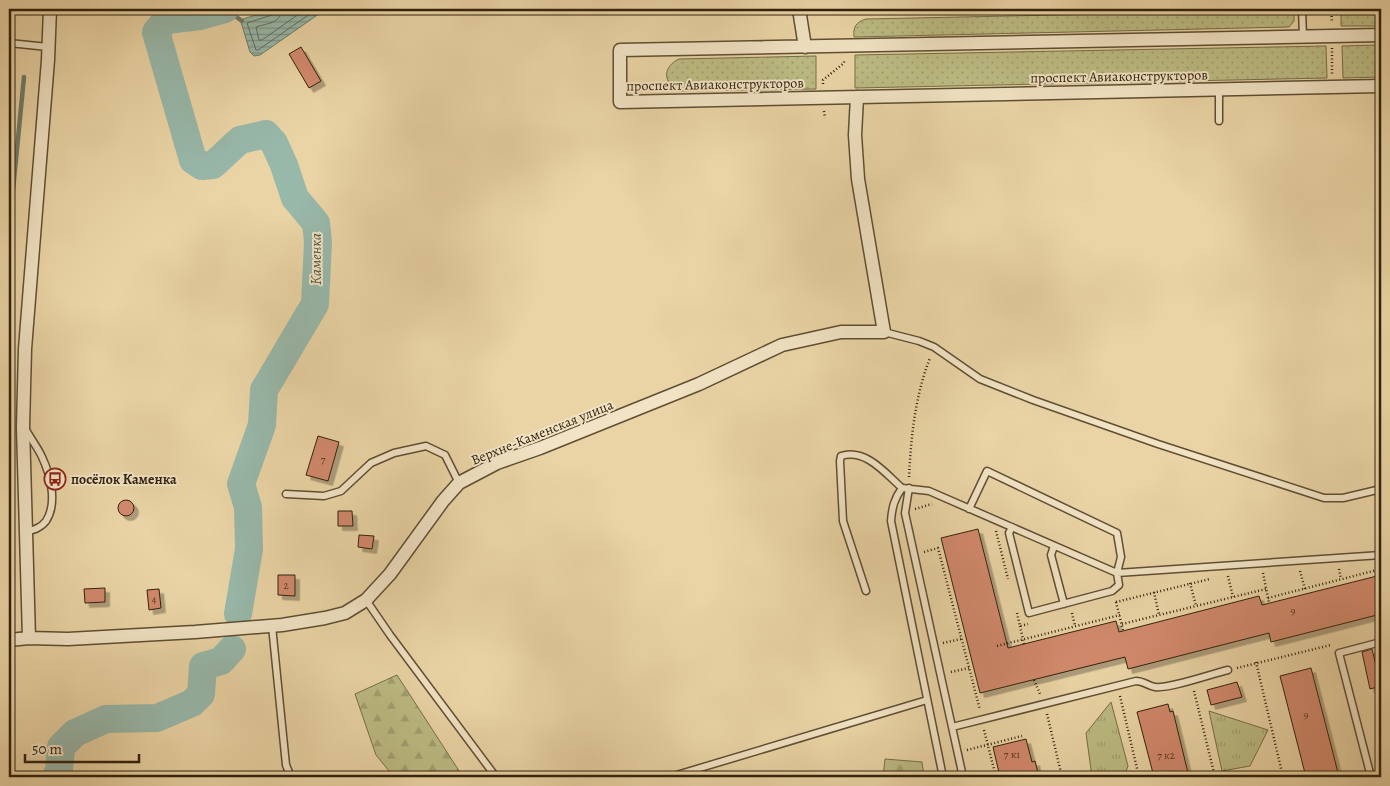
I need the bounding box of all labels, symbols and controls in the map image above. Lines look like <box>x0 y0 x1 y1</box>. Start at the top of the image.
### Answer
street label: проспект Авиаконструкторов <box>1030 65 1208 88</box>
street label: проспект Авиаконструкторов <box>626 73 804 96</box>
water label: Каменка <box>306 233 326 285</box>
street label: Верхне-Каменская улица <box>468 395 617 470</box>
house number: 7 <box>321 452 326 467</box>
bus stop icon: посёлок Каменка <box>43 467 67 491</box>
place label: посёлок Каменка <box>71 470 177 489</box>
house number: 2 <box>283 578 289 593</box>
house number: 4 <box>152 592 157 607</box>
house number: 9 <box>1290 603 1296 618</box>
house number: 9 <box>1303 707 1309 722</box>
scale bar <box>25 731 139 763</box>
text: 50 m <box>32 739 62 759</box>
house number: 7 к1 <box>1004 747 1020 762</box>
house number: 7 к2 <box>1157 748 1175 763</box>

